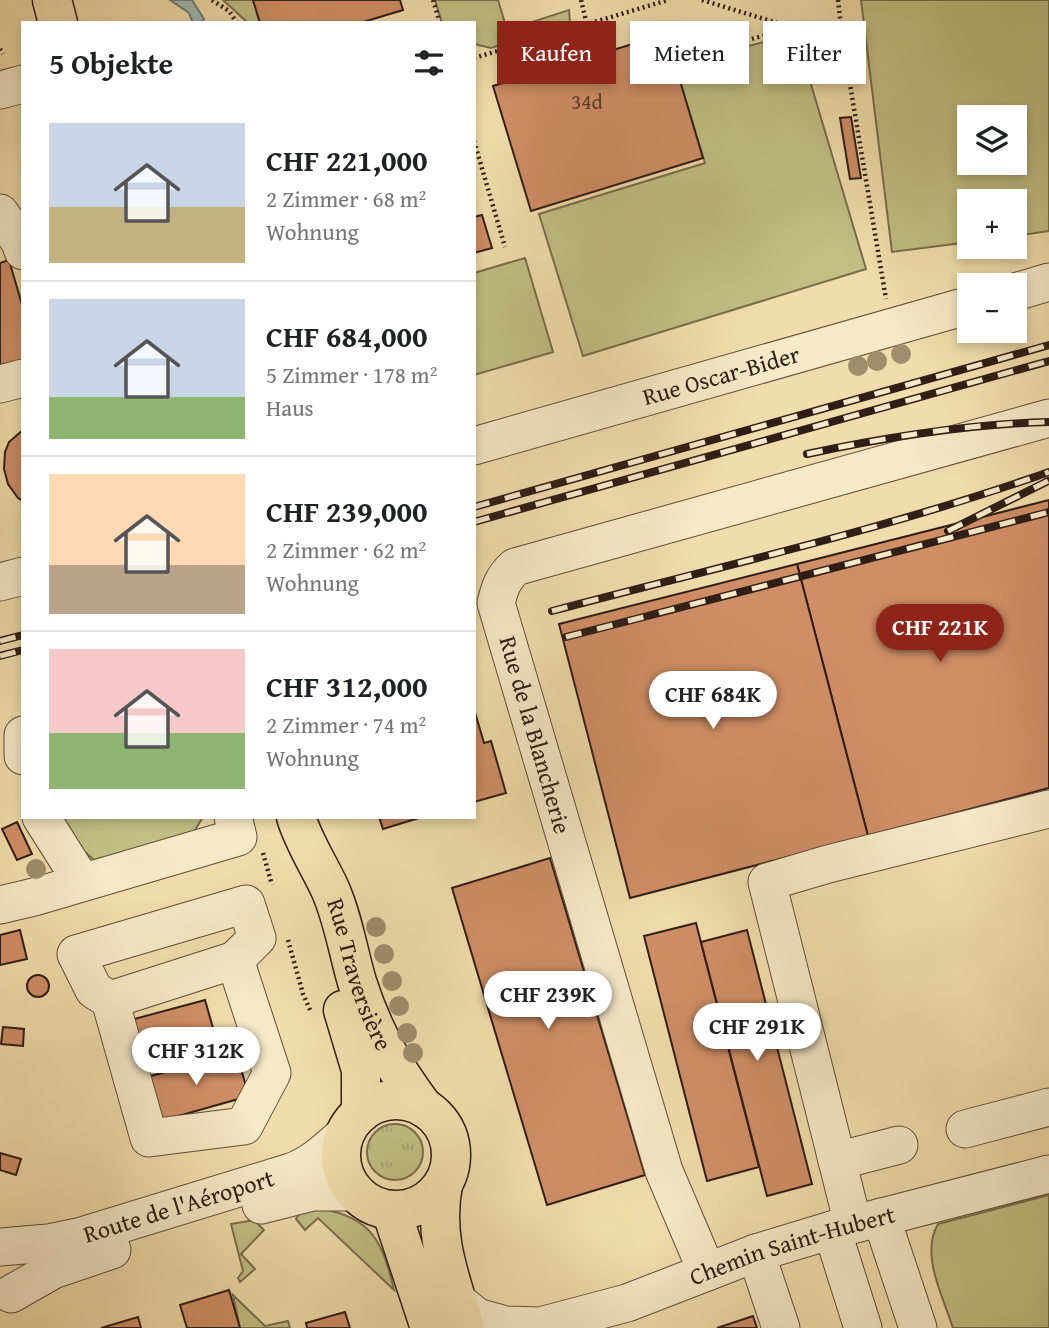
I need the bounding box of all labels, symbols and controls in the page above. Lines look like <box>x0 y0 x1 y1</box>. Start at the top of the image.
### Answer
chip: Kaufen <box>497 21 616 84</box>
chip: Mieten <box>630 21 749 84</box>
chip: Filter <box>763 21 866 84</box>
text: 5 Objekte <box>49 41 173 85</box>
icon: filters <box>410 44 448 82</box>
house number: 34d <box>571 86 604 117</box>
map controls <box>957 105 1027 343</box>
button: layers <box>957 105 1027 175</box>
text: CHF 221,000 <box>266 138 428 182</box>
icon: home <box>105 151 189 235</box>
text: 2 Zimmer · 68 m² <box>266 182 426 215</box>
button: + <box>957 189 1027 259</box>
text: Wohnung <box>266 215 359 248</box>
button: − <box>957 273 1027 343</box>
text: CHF 684,000 <box>266 314 428 358</box>
icon: home <box>105 327 189 411</box>
street label: Rue Oscar-Bider <box>638 336 804 414</box>
text: 5 Zimmer · 178 m² <box>266 358 437 391</box>
text: Haus <box>266 391 314 424</box>
text: CHF 239,000 <box>266 489 428 533</box>
icon: home <box>105 502 189 586</box>
text: 2 Zimmer · 62 m² <box>266 533 426 566</box>
text: Wohnung <box>266 566 359 599</box>
pin: CHF 221K <box>868 604 1012 664</box>
text: CHF 221K <box>892 610 988 643</box>
street label: Rue de la Blancherie <box>491 632 580 838</box>
text: CHF 312,000 <box>266 664 428 708</box>
pin: CHF 684K <box>641 672 785 731</box>
icon: home <box>105 677 189 761</box>
text: CHF 684K <box>665 677 761 710</box>
text: 2 Zimmer · 74 m² <box>266 708 426 741</box>
text: Wohnung <box>266 741 359 774</box>
street label: Rue Traversière <box>318 893 401 1057</box>
pin: CHF 239K <box>476 972 620 1031</box>
text: CHF 239K <box>500 977 596 1010</box>
pin: CHF 291K <box>685 1004 829 1063</box>
text: CHF 291K <box>709 1009 805 1042</box>
pin: CHF 312K <box>124 1028 268 1087</box>
text: CHF 312K <box>148 1033 244 1066</box>
street label: Route de l'Aéroport <box>79 1160 279 1252</box>
street label: Chemin Saint-Hubert <box>684 1196 899 1294</box>

